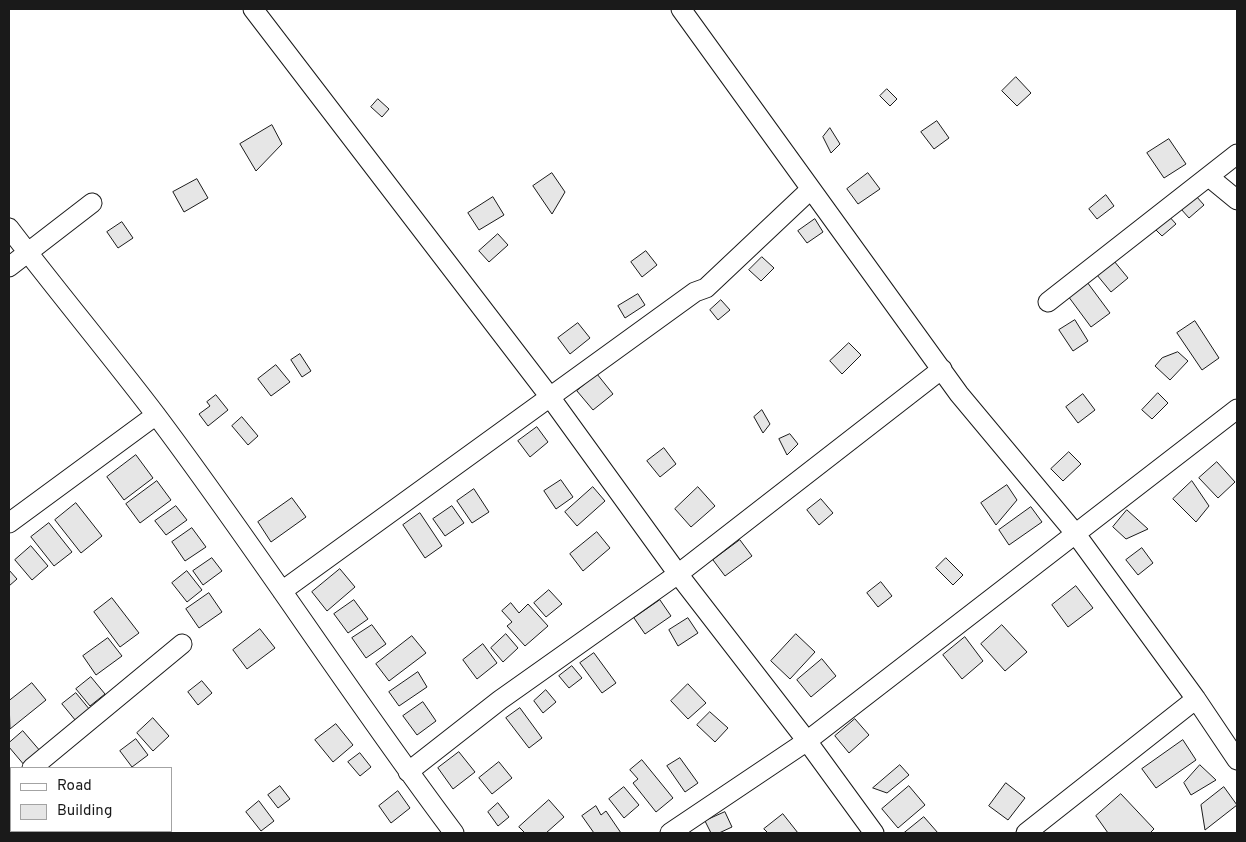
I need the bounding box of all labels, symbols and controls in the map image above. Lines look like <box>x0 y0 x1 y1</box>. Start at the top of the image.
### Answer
legend <box>10 767 172 832</box>
text: Road <box>57 777 92 796</box>
text: Building <box>57 802 112 821</box>

